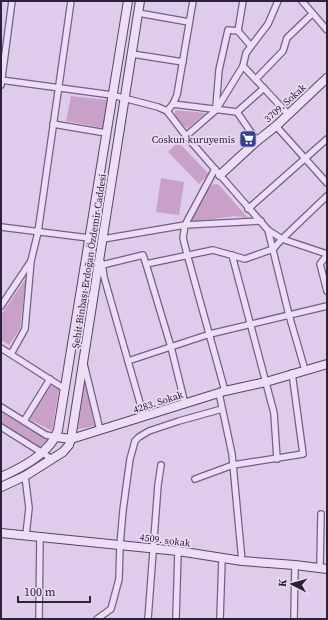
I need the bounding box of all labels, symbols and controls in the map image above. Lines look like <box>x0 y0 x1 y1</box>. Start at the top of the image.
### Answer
street label: 3709. Sokak <box>261 80 309 125</box>
supermarket icon: Coskun kuruyemis <box>238 129 258 149</box>
place label: Coskun kuruyemis <box>152 133 235 146</box>
street label: Şehit Binbaşı Erdoğan Özdemir Caddesi <box>69 173 109 349</box>
street label: 4283. Sokak <box>131 388 185 416</box>
street label: 4509. sokak <box>139 530 192 550</box>
north arrow <box>272 564 312 604</box>
scale bar <box>18 578 90 604</box>
text: K <box>275 578 290 588</box>
text: 100 m <box>24 584 56 600</box>

